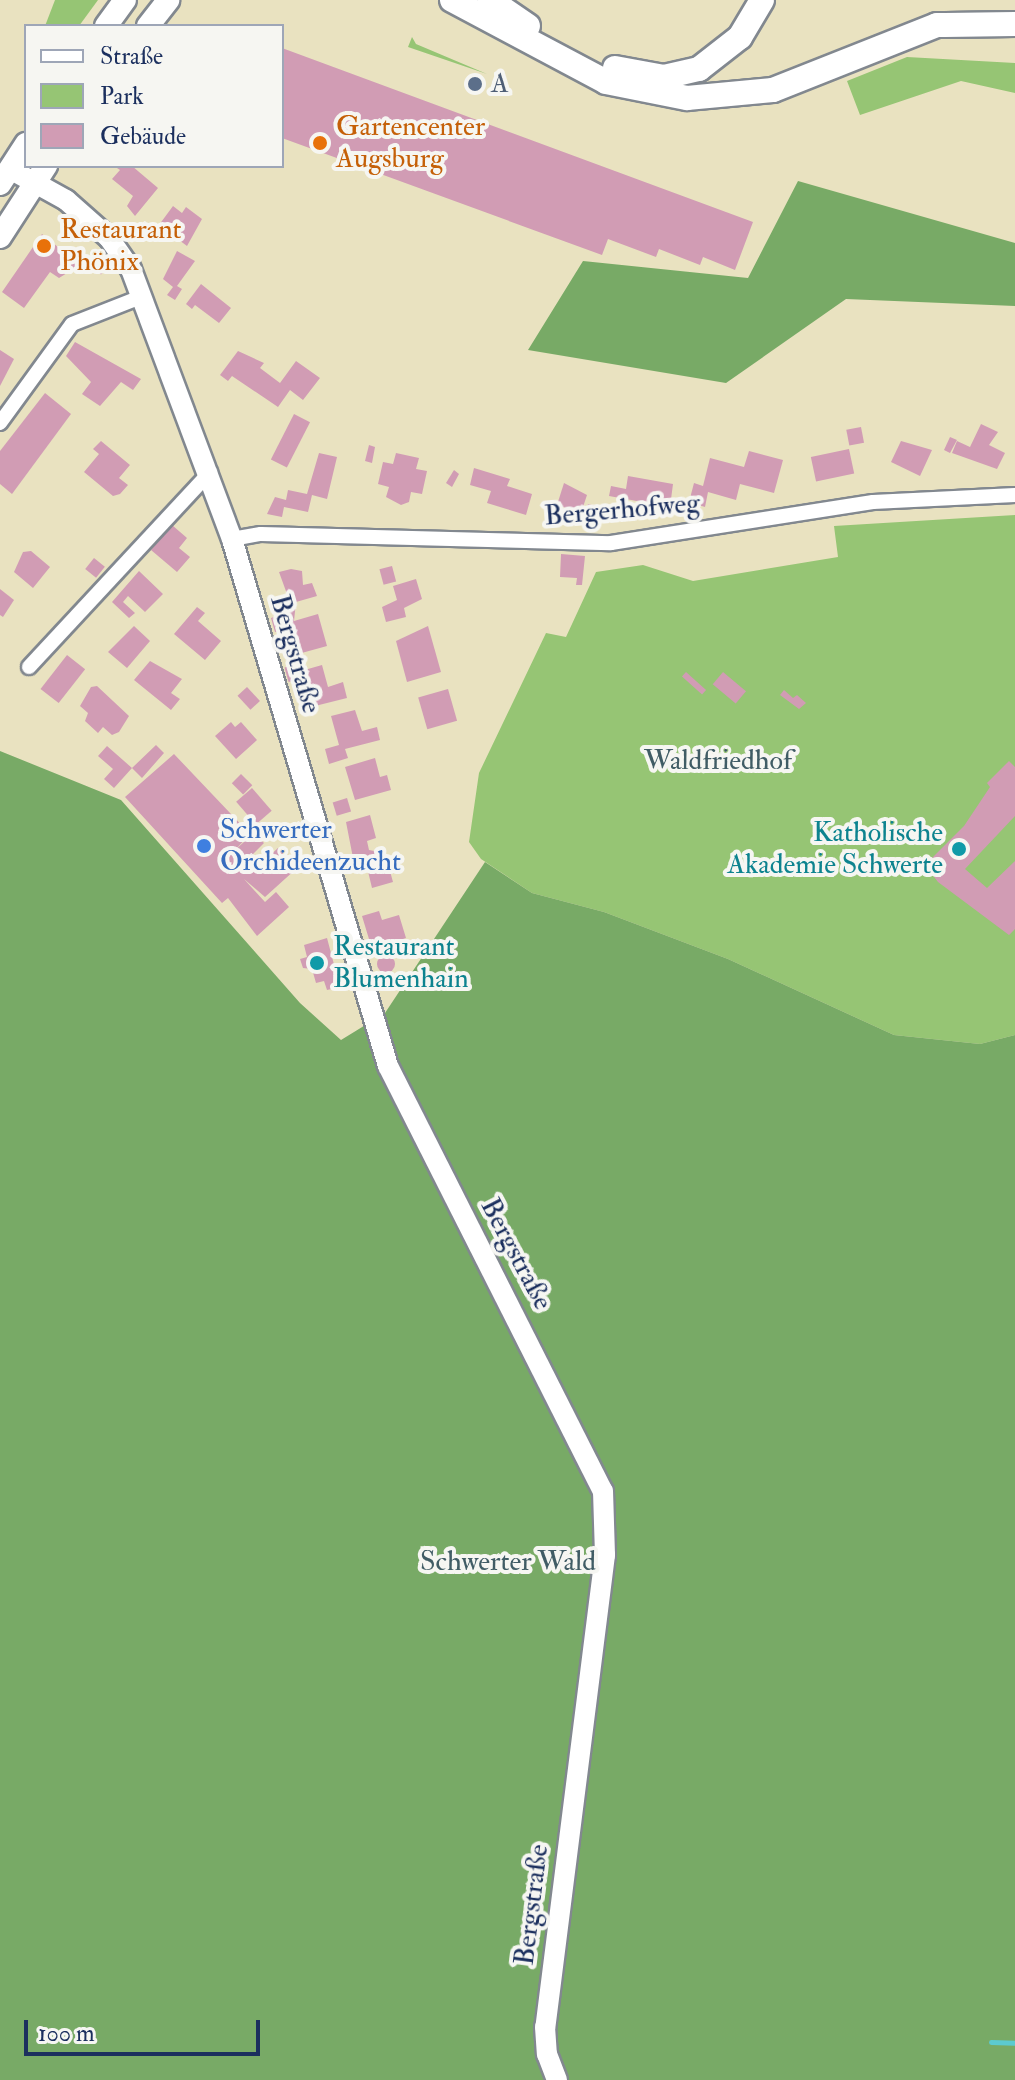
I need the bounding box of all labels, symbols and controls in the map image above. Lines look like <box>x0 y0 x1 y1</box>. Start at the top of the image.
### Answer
legend <box>24 24 284 168</box>
text: Straße <box>100 41 163 72</box>
place label: A <box>491 67 509 101</box>
marker: A <box>466 75 484 93</box>
text: Park <box>100 81 144 112</box>
place label: Gartencenter Augsburg <box>336 110 485 176</box>
text: Gebäude <box>100 121 186 152</box>
marker: Gartencenter Augsburg <box>311 134 329 152</box>
place label: Restaurant Phönix <box>60 213 182 279</box>
marker: Restaurant Phönix <box>35 237 53 255</box>
street label: Bergerhofweg <box>543 486 701 534</box>
street label: Bergstraße <box>262 591 328 717</box>
park label: Waldfriedhof <box>644 744 792 778</box>
place label: Schwerter Orchideenzucht <box>220 813 401 879</box>
place label: Katholische Akademie Schwerte <box>727 816 943 882</box>
marker: Schwerter Orchideenzucht <box>195 837 213 855</box>
marker: Katholische Akademie Schwerte <box>950 840 968 858</box>
place label: Restaurant Blumenhain <box>333 930 469 996</box>
marker: Restaurant Blumenhain <box>308 954 326 972</box>
street label: Bergstraße <box>473 1192 559 1316</box>
park label: Schwerter Wald <box>420 1545 596 1579</box>
street label: Bergstraße <box>508 1843 556 1967</box>
scale bar <box>28 2004 264 2054</box>
text: 100 m <box>38 2018 95 2049</box>

